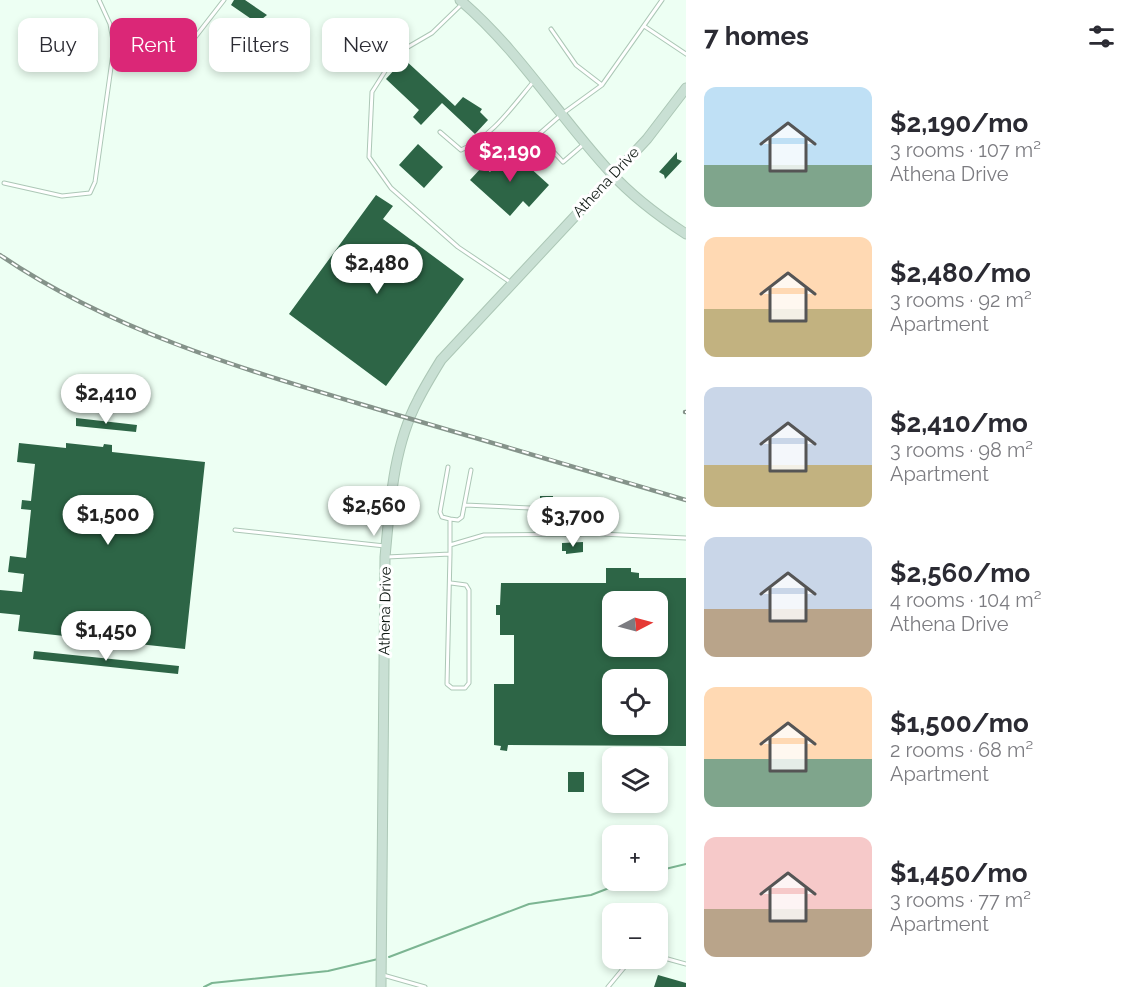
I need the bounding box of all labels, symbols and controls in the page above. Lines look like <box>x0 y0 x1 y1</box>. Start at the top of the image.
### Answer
chip: Buy <box>18 18 98 72</box>
chip: Rent <box>110 18 197 72</box>
chip: Filters <box>209 18 310 72</box>
chip: New <box>322 18 409 72</box>
icon: filters <box>1085 20 1118 53</box>
text: 7 homes <box>704 21 809 51</box>
text: $2,190/mo <box>890 108 1028 138</box>
icon: home <box>752 111 824 183</box>
pin: $2,190 <box>461 132 559 183</box>
text: 3 rooms · 107 m² <box>890 138 1041 162</box>
text: $2,190 <box>479 139 541 163</box>
street label: Athena Drive <box>569 143 643 221</box>
text: Athena Drive <box>890 162 1009 186</box>
pin: $2,480 <box>328 244 426 295</box>
text: $2,480 <box>345 251 409 275</box>
text: $2,480/mo <box>890 258 1031 288</box>
icon: home <box>752 261 824 333</box>
text: 3 rooms · 92 m² <box>890 288 1032 312</box>
text: Apartment <box>890 312 989 336</box>
pin: $2,410 <box>57 374 155 425</box>
text: $2,410 <box>75 381 137 405</box>
text: $2,410/mo <box>890 408 1028 438</box>
icon: home <box>752 411 824 483</box>
text: 3 rooms · 98 m² <box>890 438 1033 462</box>
text: Apartment <box>890 462 989 486</box>
pin: $2,560 <box>325 486 423 537</box>
text: $2,560 <box>342 493 406 517</box>
pin: $1,500 <box>59 495 157 546</box>
pin: $3,700 <box>524 497 622 548</box>
text: $1,500 <box>77 502 139 526</box>
text: $3,700 <box>541 504 605 528</box>
text: $2,560/mo <box>890 558 1030 588</box>
icon: home <box>752 561 824 633</box>
street label: Athena Drive <box>375 566 395 656</box>
text: 4 rooms · 104 m² <box>890 588 1042 612</box>
north arrow <box>602 591 668 657</box>
map controls <box>602 591 668 969</box>
pin: $1,450 <box>57 611 155 662</box>
text: Athena Drive <box>890 612 1009 636</box>
text: $1,450 <box>75 618 137 642</box>
button: locate <box>602 669 668 735</box>
text: $1,500/mo <box>890 708 1029 738</box>
icon: home <box>752 711 824 783</box>
text: 2 rooms · 68 m² <box>890 738 1033 762</box>
button: layers <box>602 747 668 813</box>
text: Apartment <box>890 762 989 786</box>
button: + <box>602 825 668 891</box>
text: $1,450/mo <box>890 858 1028 888</box>
icon: home <box>752 861 824 933</box>
text: 3 rooms · 77 m² <box>890 888 1031 912</box>
button: − <box>602 903 668 969</box>
text: Apartment <box>890 912 989 936</box>

